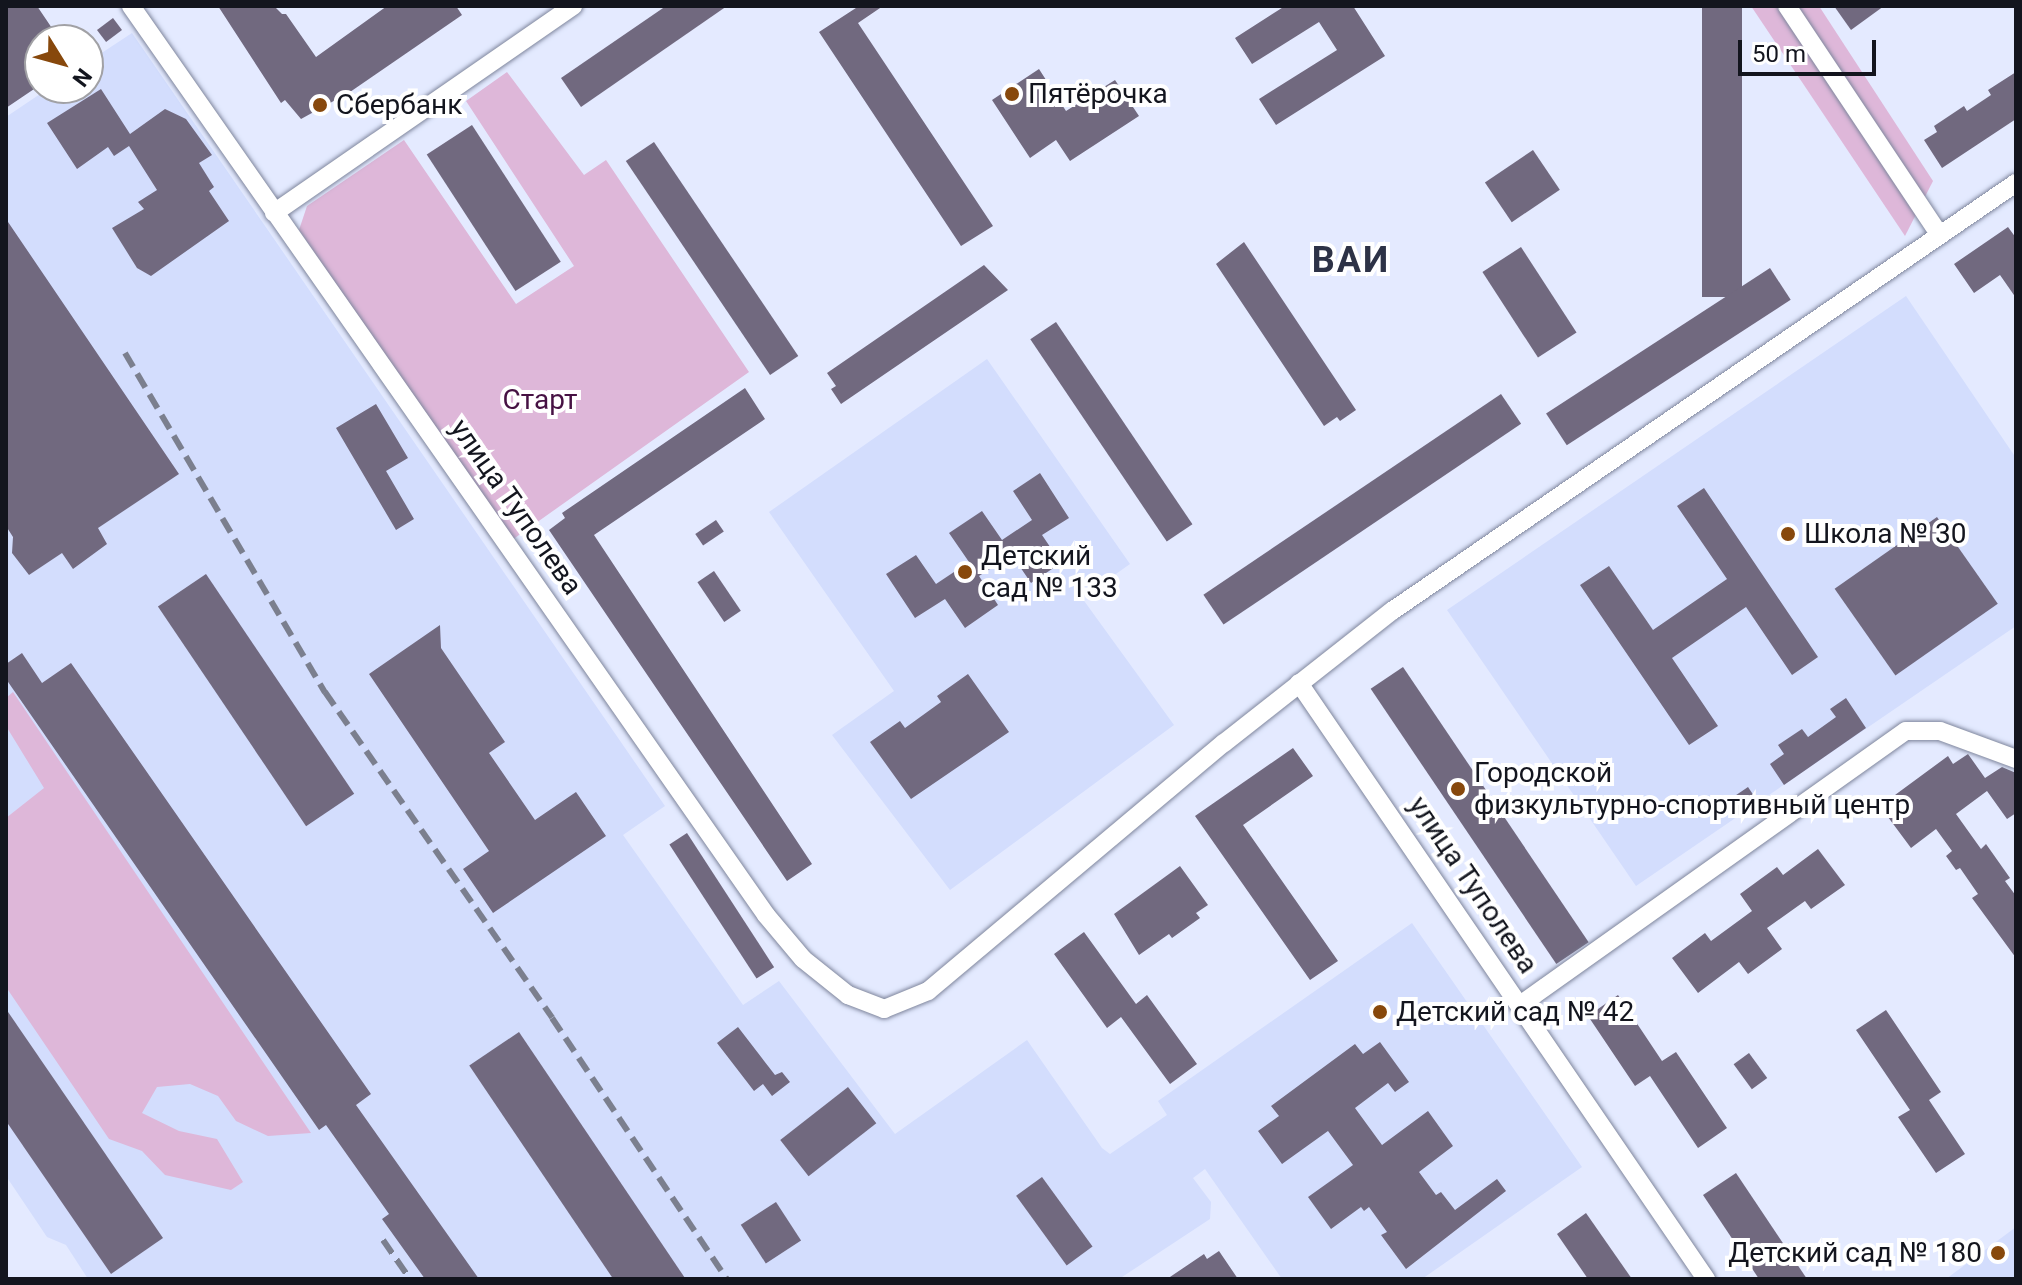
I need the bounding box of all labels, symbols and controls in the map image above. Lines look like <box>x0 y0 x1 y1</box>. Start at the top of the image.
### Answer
north arrow <box>24 24 104 104</box>
scale bar <box>1742 24 1880 74</box>
text: 50 m <box>1752 40 1806 68</box>
text: N <box>67 64 97 91</box>
place label: Пятёрочка <box>1028 77 1168 111</box>
marker: Пятёрочка <box>1003 85 1021 103</box>
place label: Сбербанк <box>336 88 462 122</box>
marker: Сбербанк <box>311 96 329 114</box>
district label: ВАИ <box>1312 239 1390 283</box>
park label: Старт <box>503 383 577 417</box>
street label: улица Туполева <box>443 413 589 601</box>
place label: Школа № 30 <box>1804 517 1967 551</box>
marker: Школа № 30 <box>1779 525 1797 543</box>
place label: Детский сад № 133 <box>981 539 1118 605</box>
marker: Детский сад № 133 <box>956 563 974 581</box>
place label: Городской физкультурно-спортивный центр <box>1474 756 1910 822</box>
marker: Городской физкультурно-спортивный центр <box>1449 780 1467 798</box>
street label: улица Туполева <box>1401 790 1545 980</box>
place label: Детский сад № 42 <box>1396 995 1634 1029</box>
marker: Детский сад № 42 <box>1371 1003 1389 1021</box>
place label: Детский сад № 180 <box>1728 1236 1982 1270</box>
marker: Детский сад № 180 <box>1989 1244 2007 1262</box>

